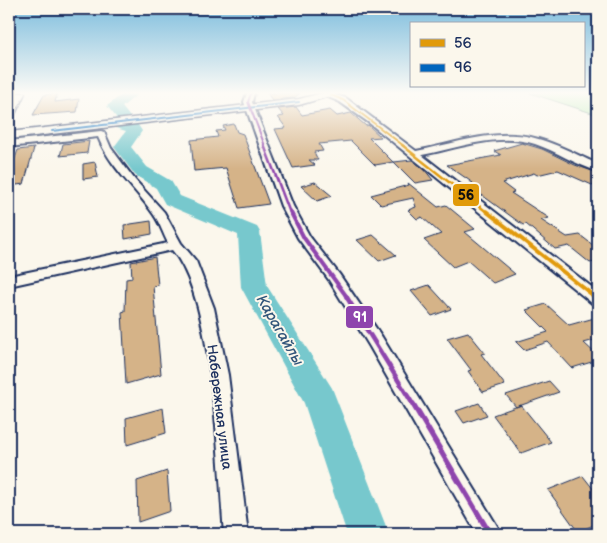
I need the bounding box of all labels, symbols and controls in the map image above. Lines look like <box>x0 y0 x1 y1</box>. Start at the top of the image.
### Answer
legend <box>410 22 584 88</box>
text: 56 <box>454 34 472 53</box>
text: 96 <box>454 58 472 77</box>
line badge: 56 <box>452 183 480 207</box>
text: 56 <box>458 187 474 204</box>
water label: Карагайлы <box>252 292 308 369</box>
line badge: 91 <box>345 305 374 329</box>
text: 91 <box>353 309 367 326</box>
street label: Набережная улица <box>203 343 236 471</box>

